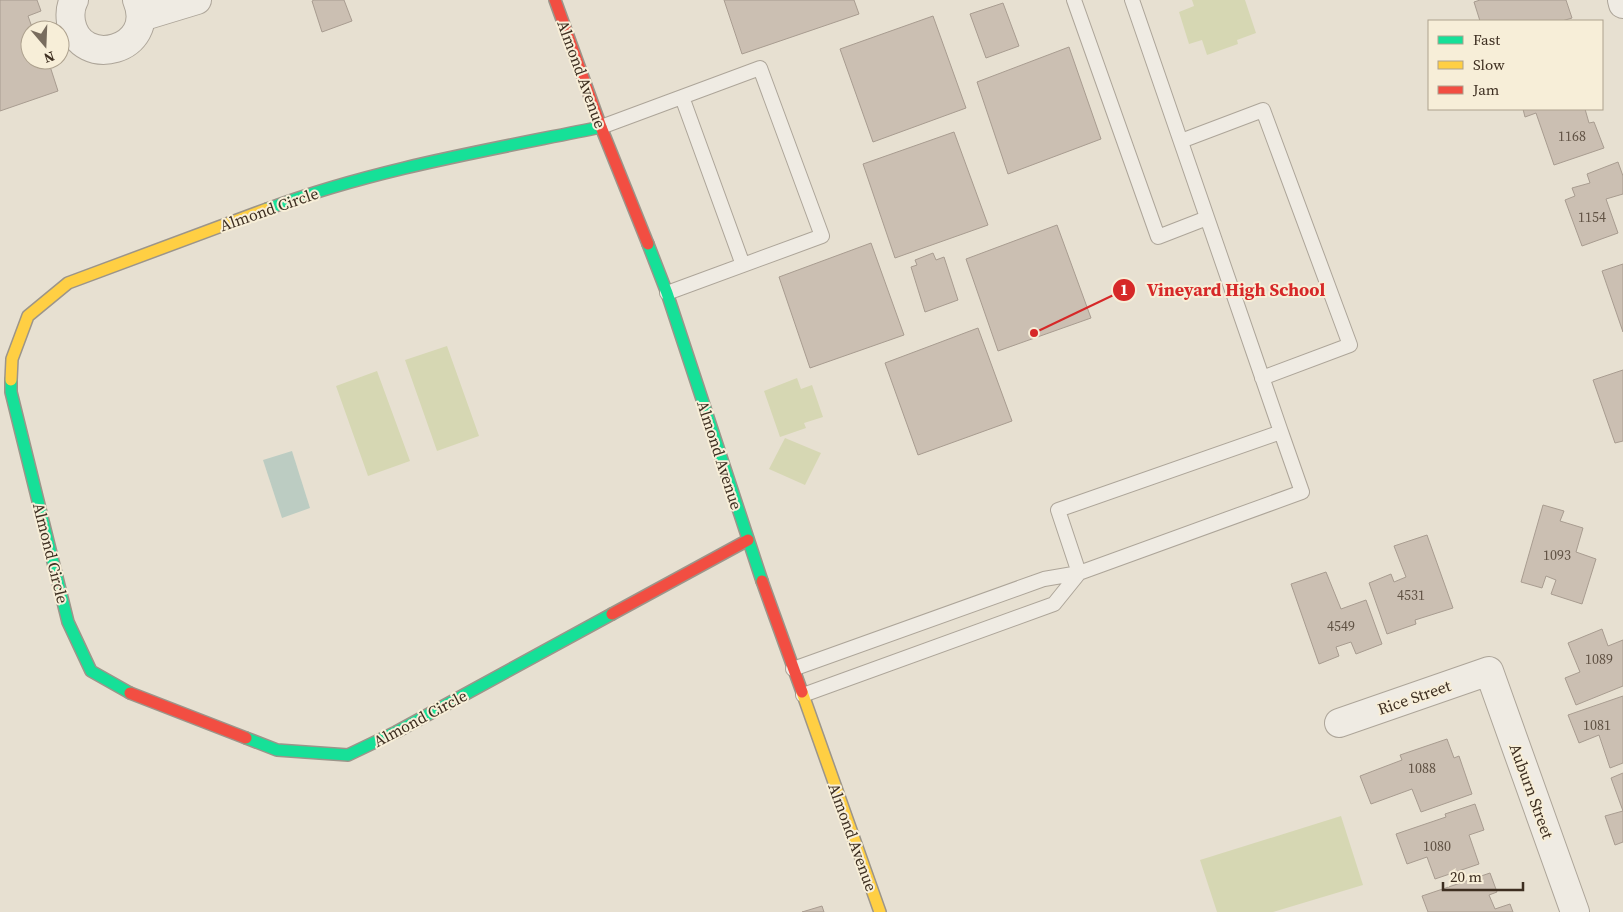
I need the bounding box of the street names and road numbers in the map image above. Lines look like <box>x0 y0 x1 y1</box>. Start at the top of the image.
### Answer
street label: Almond Avenue <box>552 17 612 131</box>
street label: Almond Circle <box>217 182 321 236</box>
street label: Almond Avenue <box>692 398 748 512</box>
street label: Almond Circle <box>28 500 74 606</box>
street label: Rice Street <box>1374 674 1454 720</box>
street label: Almond Circle <box>369 684 471 752</box>
street label: Auburn Street <box>1505 740 1560 842</box>
street label: Almond Avenue <box>823 780 883 894</box>

